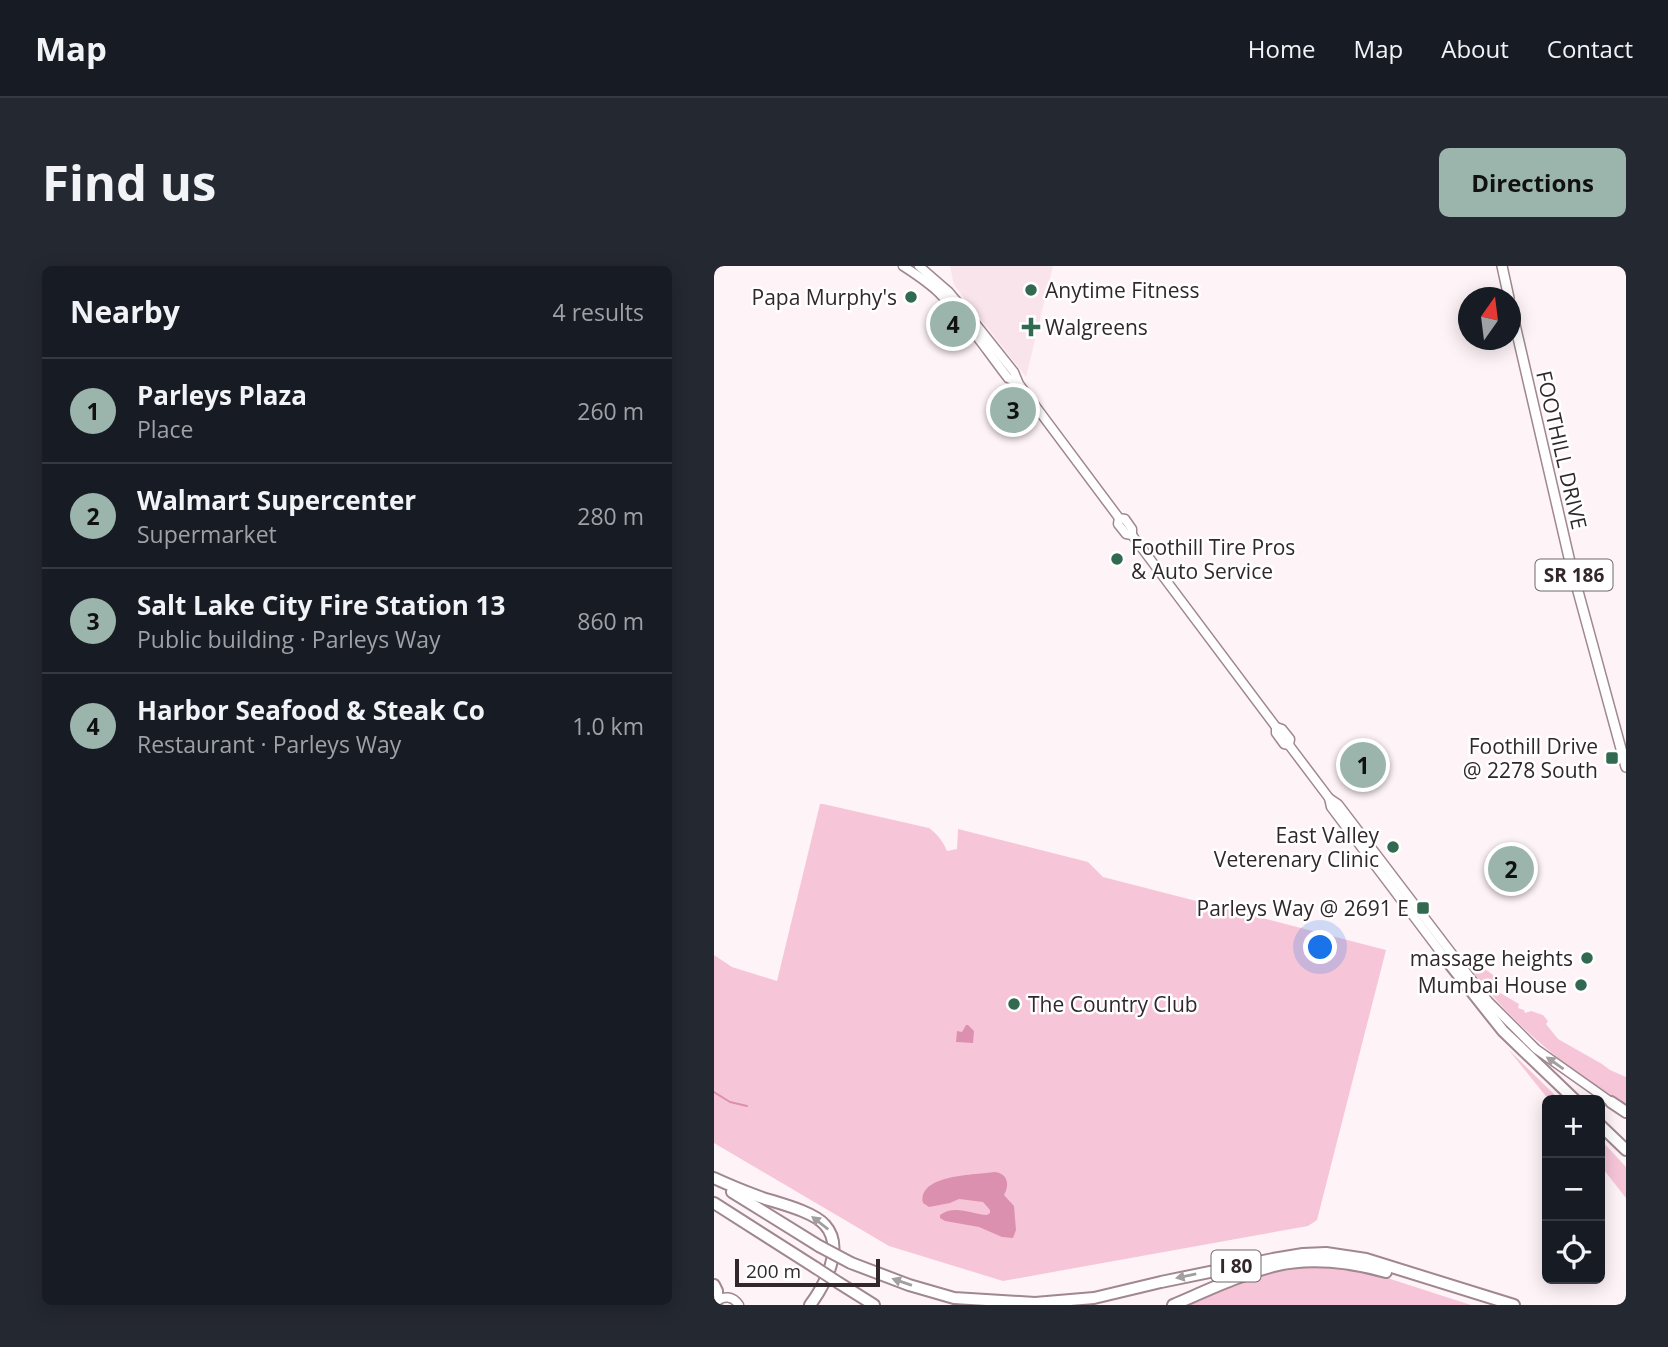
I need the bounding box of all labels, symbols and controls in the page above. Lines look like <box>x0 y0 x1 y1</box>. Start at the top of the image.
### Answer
text: Map <box>35 26 107 71</box>
text: Home <box>1248 32 1316 65</box>
text: Map <box>1354 32 1403 65</box>
text: About <box>1441 32 1509 65</box>
text: Contact <box>1547 32 1633 65</box>
button: Directions <box>1439 148 1626 217</box>
text: Find us <box>42 149 216 215</box>
place label: Anytime Fitness <box>1045 276 1199 304</box>
marker: Anytime Fitness <box>1023 282 1039 298</box>
place label: Papa Murphy's <box>752 283 897 311</box>
north arrow <box>1458 287 1521 350</box>
marker: Papa Murphy's <box>903 289 919 305</box>
text: Nearby <box>70 291 180 332</box>
text: 4 results <box>553 296 644 328</box>
pin: 4 <box>930 298 976 350</box>
place label: Walgreens <box>1045 313 1148 341</box>
marker: Walgreens <box>1023 319 1039 335</box>
street label: FOOTHILL DRIVE <box>1530 368 1594 532</box>
text: Parleys Plaza <box>137 377 307 413</box>
pin: 3 <box>990 384 1036 436</box>
text: 1 <box>86 395 100 427</box>
text: 260 m <box>577 395 644 427</box>
text: Place <box>137 413 193 445</box>
text: Walmart Supercenter <box>137 482 416 518</box>
text: 2 <box>86 500 100 532</box>
text: 280 m <box>577 500 644 532</box>
text: Supermarket <box>137 518 277 550</box>
place label: Foothill Tire Pros & Auto Service <box>1131 533 1295 585</box>
marker: Foothill Tire Pros & Auto Service <box>1109 551 1125 567</box>
road number: SR 186 <box>1536 560 1612 590</box>
text: Salt Lake City Fire Station 13 <box>137 587 505 623</box>
text: 3 <box>86 605 100 637</box>
text: 860 m <box>577 605 644 637</box>
text: Public building · Parleys Way <box>137 623 441 655</box>
text: Harbor Seafood & Steak Co <box>137 692 485 728</box>
text: 4 <box>86 710 100 742</box>
text: 1.0 km <box>572 710 644 742</box>
text: Restaurant · Parleys Way <box>137 728 401 760</box>
place label: Foothill Drive @ 2278 South <box>1463 732 1598 784</box>
pin: 1 <box>1340 739 1386 791</box>
marker: Foothill Drive @ 2278 South <box>1604 750 1620 766</box>
place label: East Valley Veterenary Clinic <box>1214 821 1379 873</box>
marker: East Valley Veterenary Clinic <box>1385 839 1401 855</box>
pin: 2 <box>1488 843 1534 895</box>
place label: Parleys Way @ 2691 E <box>1197 894 1409 922</box>
marker: Parleys Way @ 2691 E <box>1415 900 1431 916</box>
your location <box>1303 930 1337 964</box>
place label: massage heights <box>1410 944 1573 972</box>
marker: massage heights <box>1579 950 1595 966</box>
place label: Mumbai House <box>1418 971 1567 999</box>
marker: Mumbai House <box>1573 977 1589 993</box>
place label: The Country Club <box>1028 990 1198 1018</box>
marker: The Country Club <box>1006 996 1022 1012</box>
one-way arrow <box>1546 1056 1564 1070</box>
map controls <box>1542 1095 1605 1284</box>
button: + <box>1542 1095 1605 1158</box>
button: − <box>1542 1158 1605 1221</box>
one-way arrow <box>811 1216 829 1231</box>
button: locate <box>1542 1221 1605 1284</box>
road number: I 80 <box>1212 1250 1260 1282</box>
scale bar <box>735 1256 880 1288</box>
text: 200 m <box>746 1258 801 1284</box>
one-way arrow <box>1175 1271 1197 1282</box>
one-way arrow <box>892 1276 913 1287</box>

